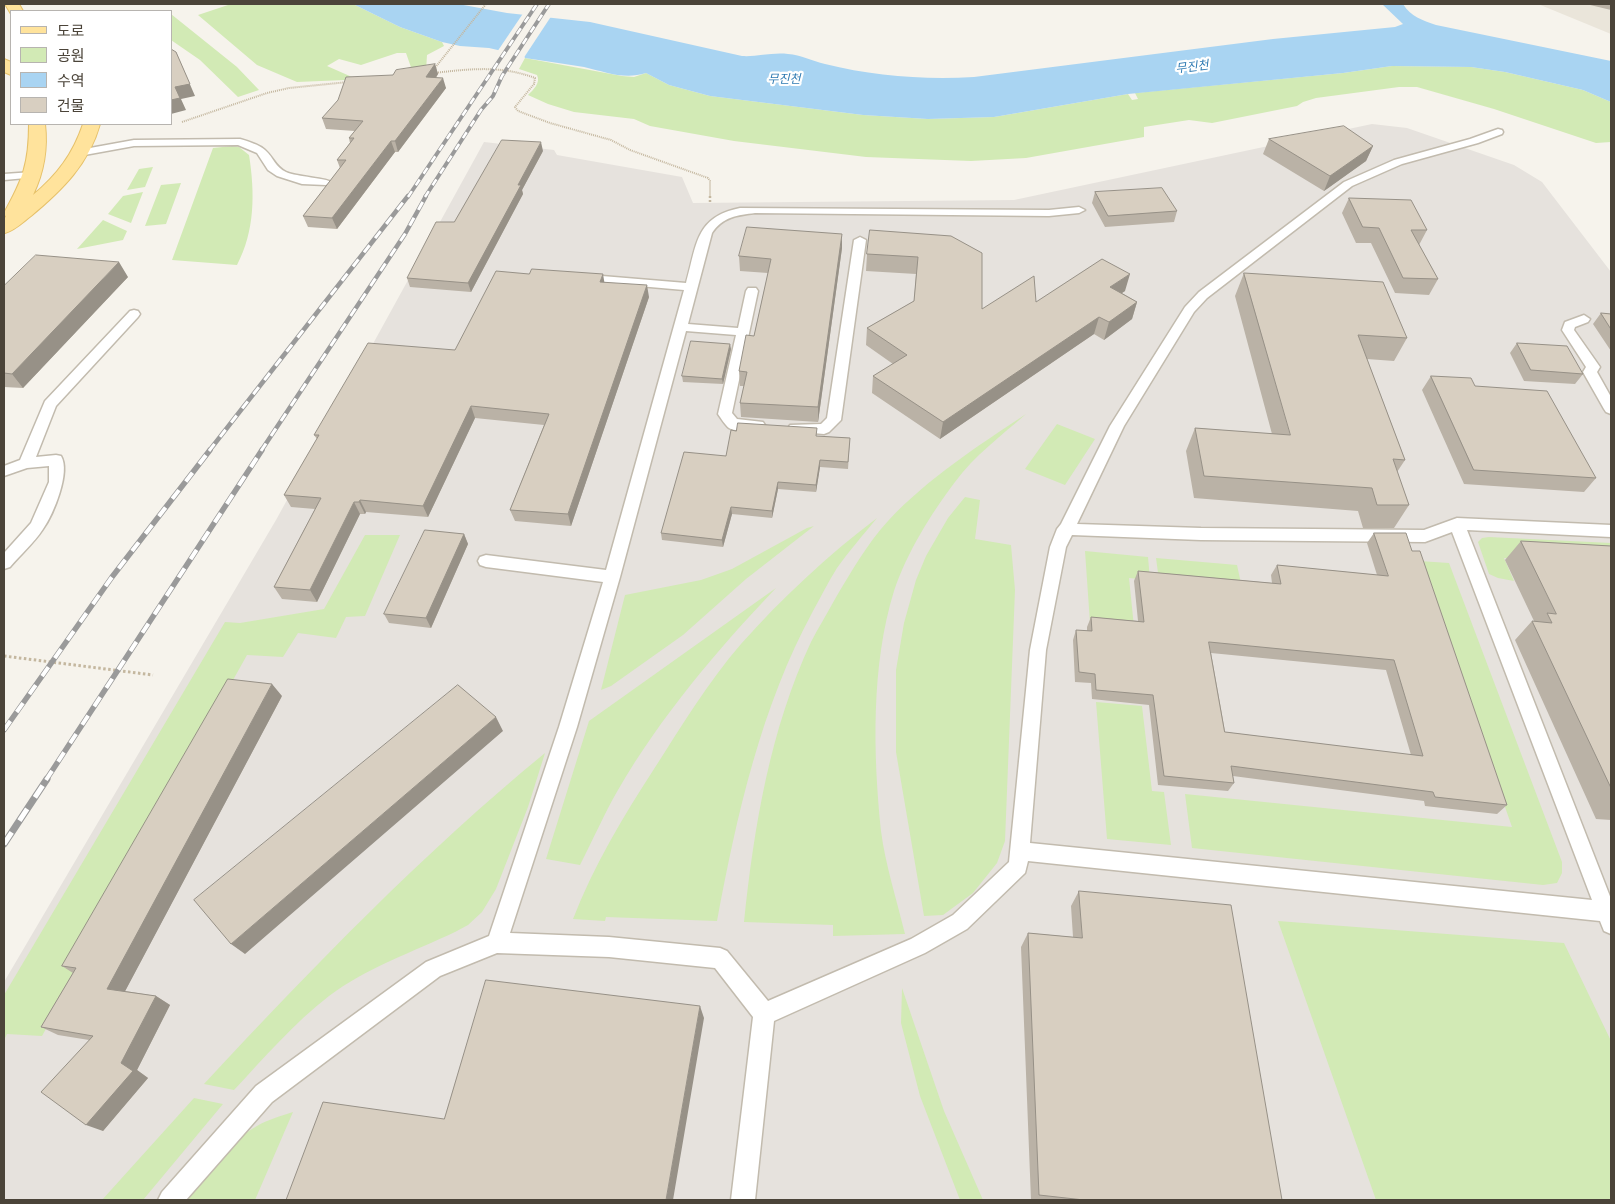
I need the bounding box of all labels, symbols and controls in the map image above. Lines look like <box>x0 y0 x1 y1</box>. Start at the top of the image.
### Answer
legend <box>10 10 172 125</box>
text: 도로 <box>57 22 85 39</box>
text: 공원 <box>57 47 85 64</box>
water label: 무진천 <box>1175 58 1209 76</box>
text: 수역 <box>57 72 85 89</box>
water label: 무진천 <box>767 72 801 86</box>
text: 건물 <box>57 97 85 114</box>

